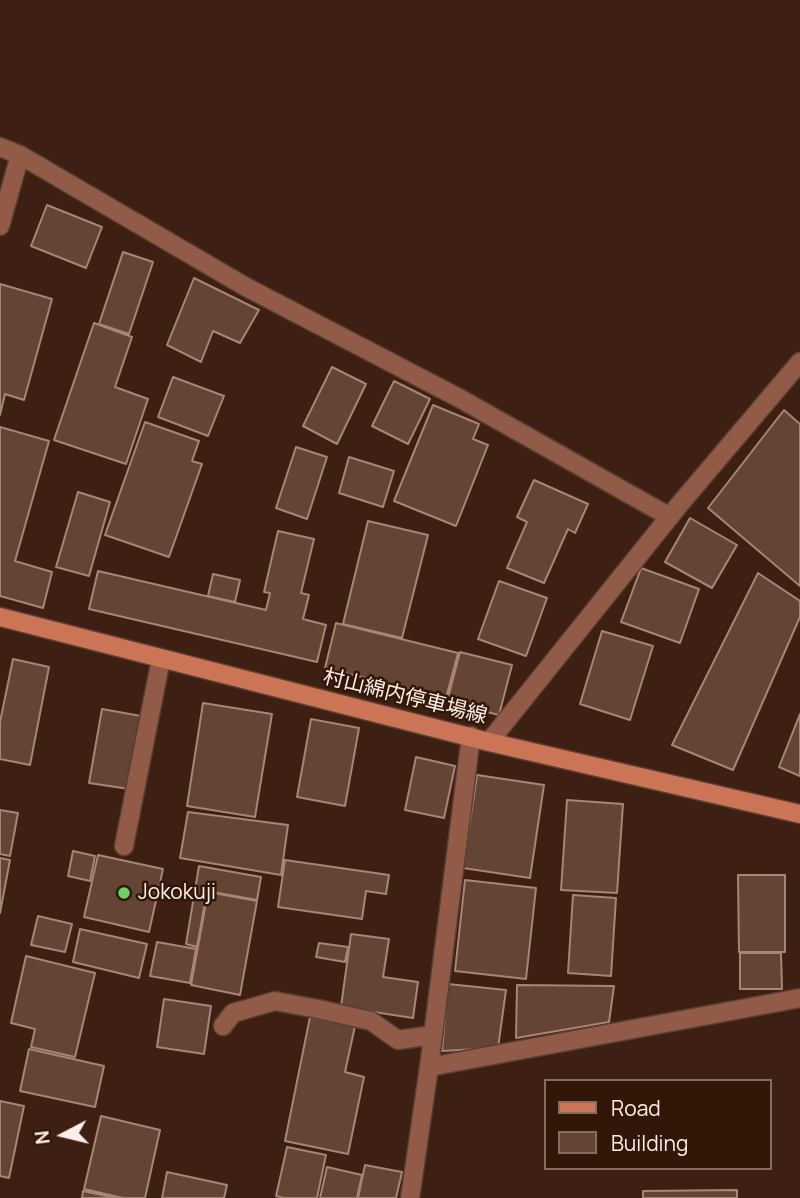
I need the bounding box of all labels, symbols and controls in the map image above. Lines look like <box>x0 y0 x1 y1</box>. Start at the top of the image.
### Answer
street label: 村山綿内停車場線 <box>320 664 490 730</box>
place label: Jokokuji <box>138 880 216 906</box>
marker: Jokokuji <box>116 885 132 901</box>
legend <box>544 1079 772 1170</box>
text: Road <box>611 1094 661 1122</box>
north arrow <box>28 1100 98 1170</box>
text: N <box>28 1129 56 1146</box>
text: Building <box>611 1129 688 1157</box>

